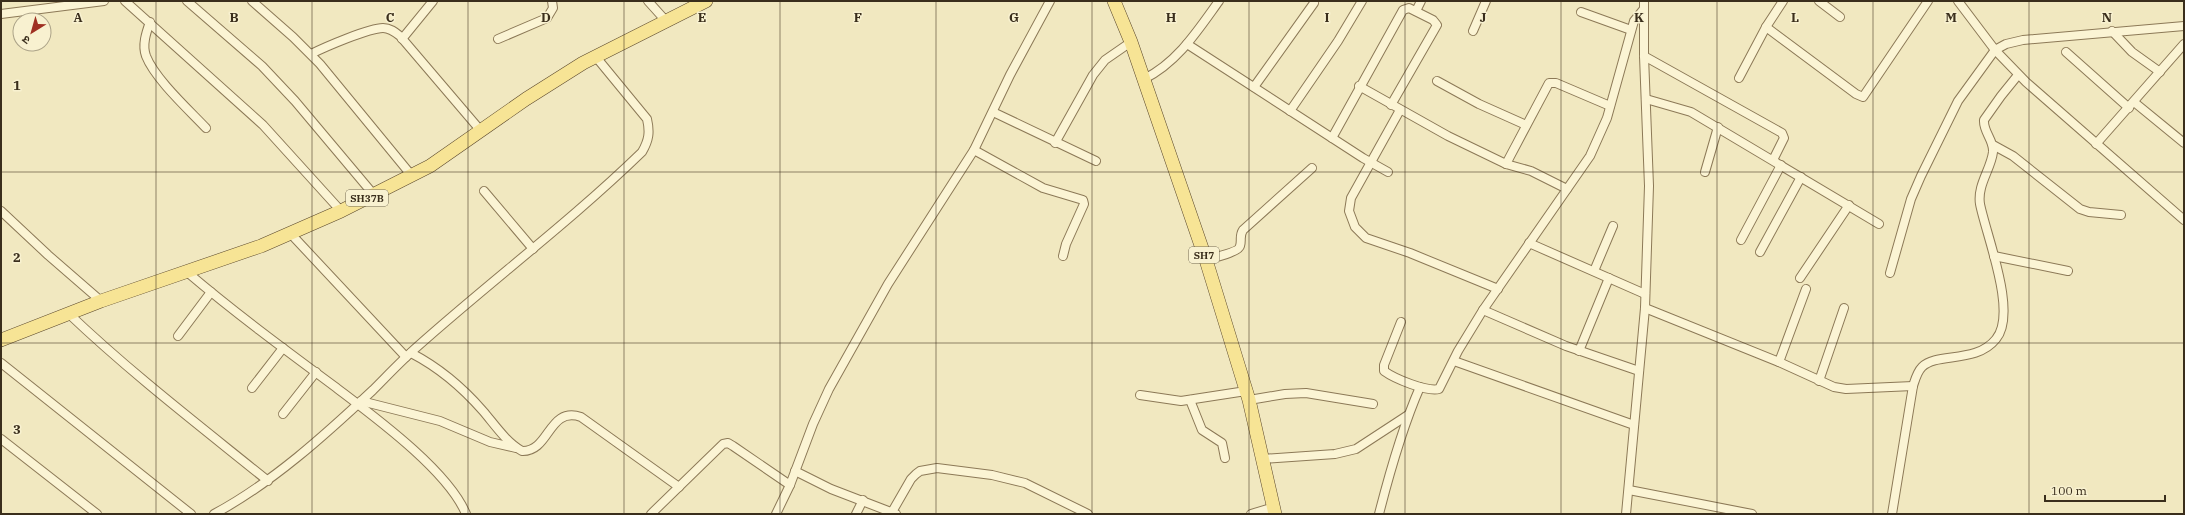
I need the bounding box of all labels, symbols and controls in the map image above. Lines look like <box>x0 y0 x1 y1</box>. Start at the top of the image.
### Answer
text: A <box>73 9 83 26</box>
text: B <box>229 9 239 26</box>
text: C <box>386 9 395 26</box>
text: D <box>541 9 551 26</box>
text: E <box>698 9 706 26</box>
text: F <box>854 9 862 26</box>
text: G <box>1009 9 1019 26</box>
text: H <box>1166 9 1177 26</box>
text: I <box>1325 9 1330 26</box>
text: J <box>1480 9 1487 26</box>
text: K <box>1634 9 1644 26</box>
text: L <box>1791 9 1799 26</box>
text: M <box>1945 9 1957 26</box>
text: N <box>2102 9 2112 26</box>
north arrow <box>12 12 52 52</box>
text: उ <box>19 32 33 48</box>
text: 1 <box>13 77 21 94</box>
road number: SH37B <box>346 190 388 206</box>
road number: SH7 <box>1189 247 1219 263</box>
text: 2 <box>13 249 21 266</box>
text: 3 <box>13 421 21 438</box>
scale bar <box>2045 477 2165 503</box>
text: 100 m <box>2051 483 2087 498</box>

